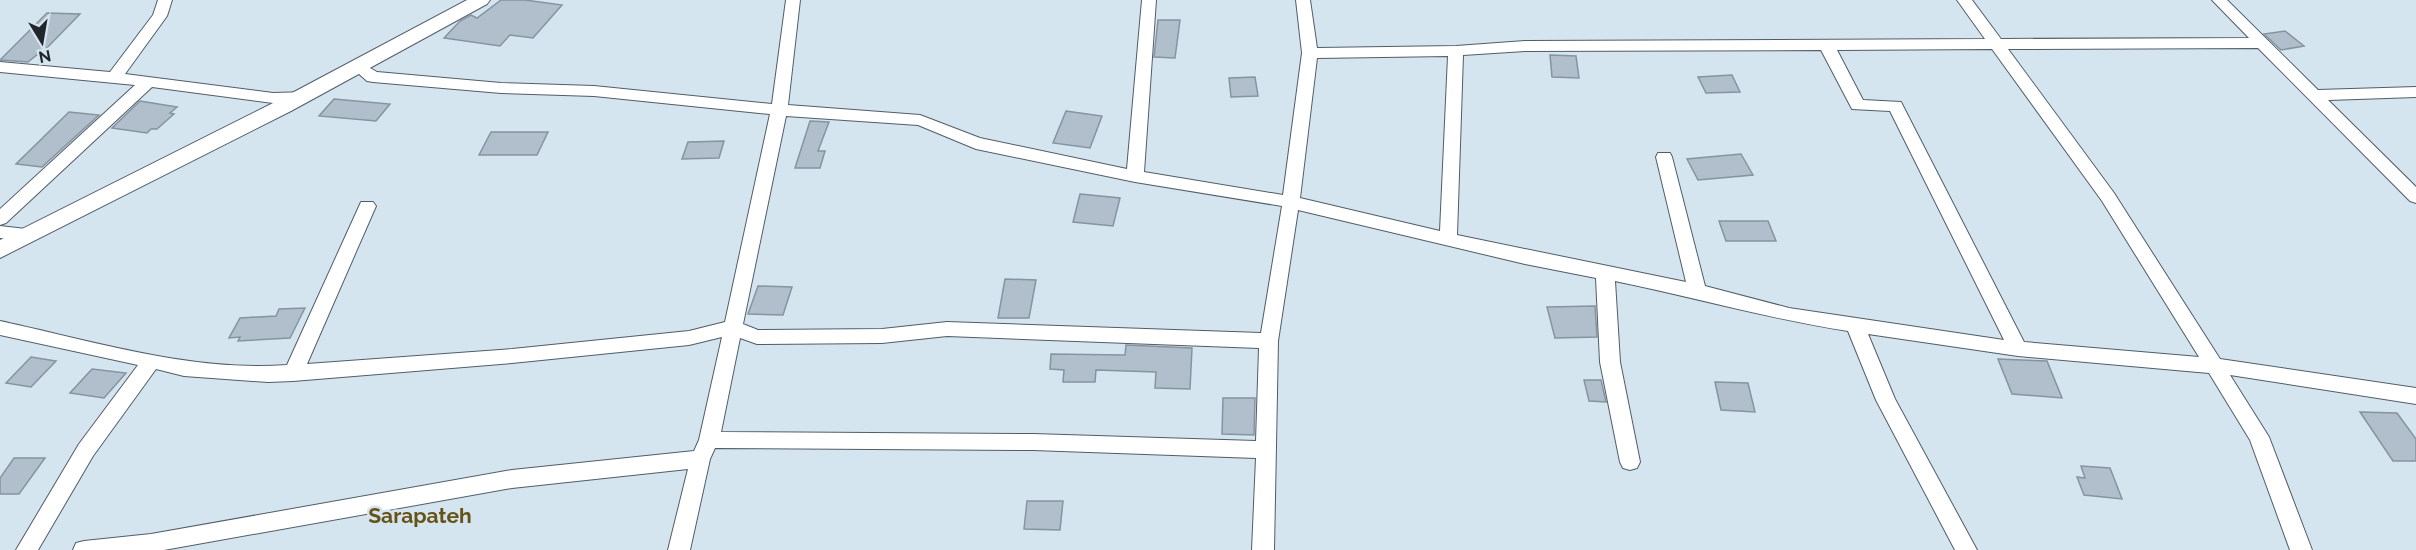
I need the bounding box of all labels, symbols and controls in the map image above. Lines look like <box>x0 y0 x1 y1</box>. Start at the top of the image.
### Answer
north arrow <box>12 12 72 72</box>
text: N <box>37 46 53 67</box>
district label: Sarapateh <box>368 503 472 528</box>

